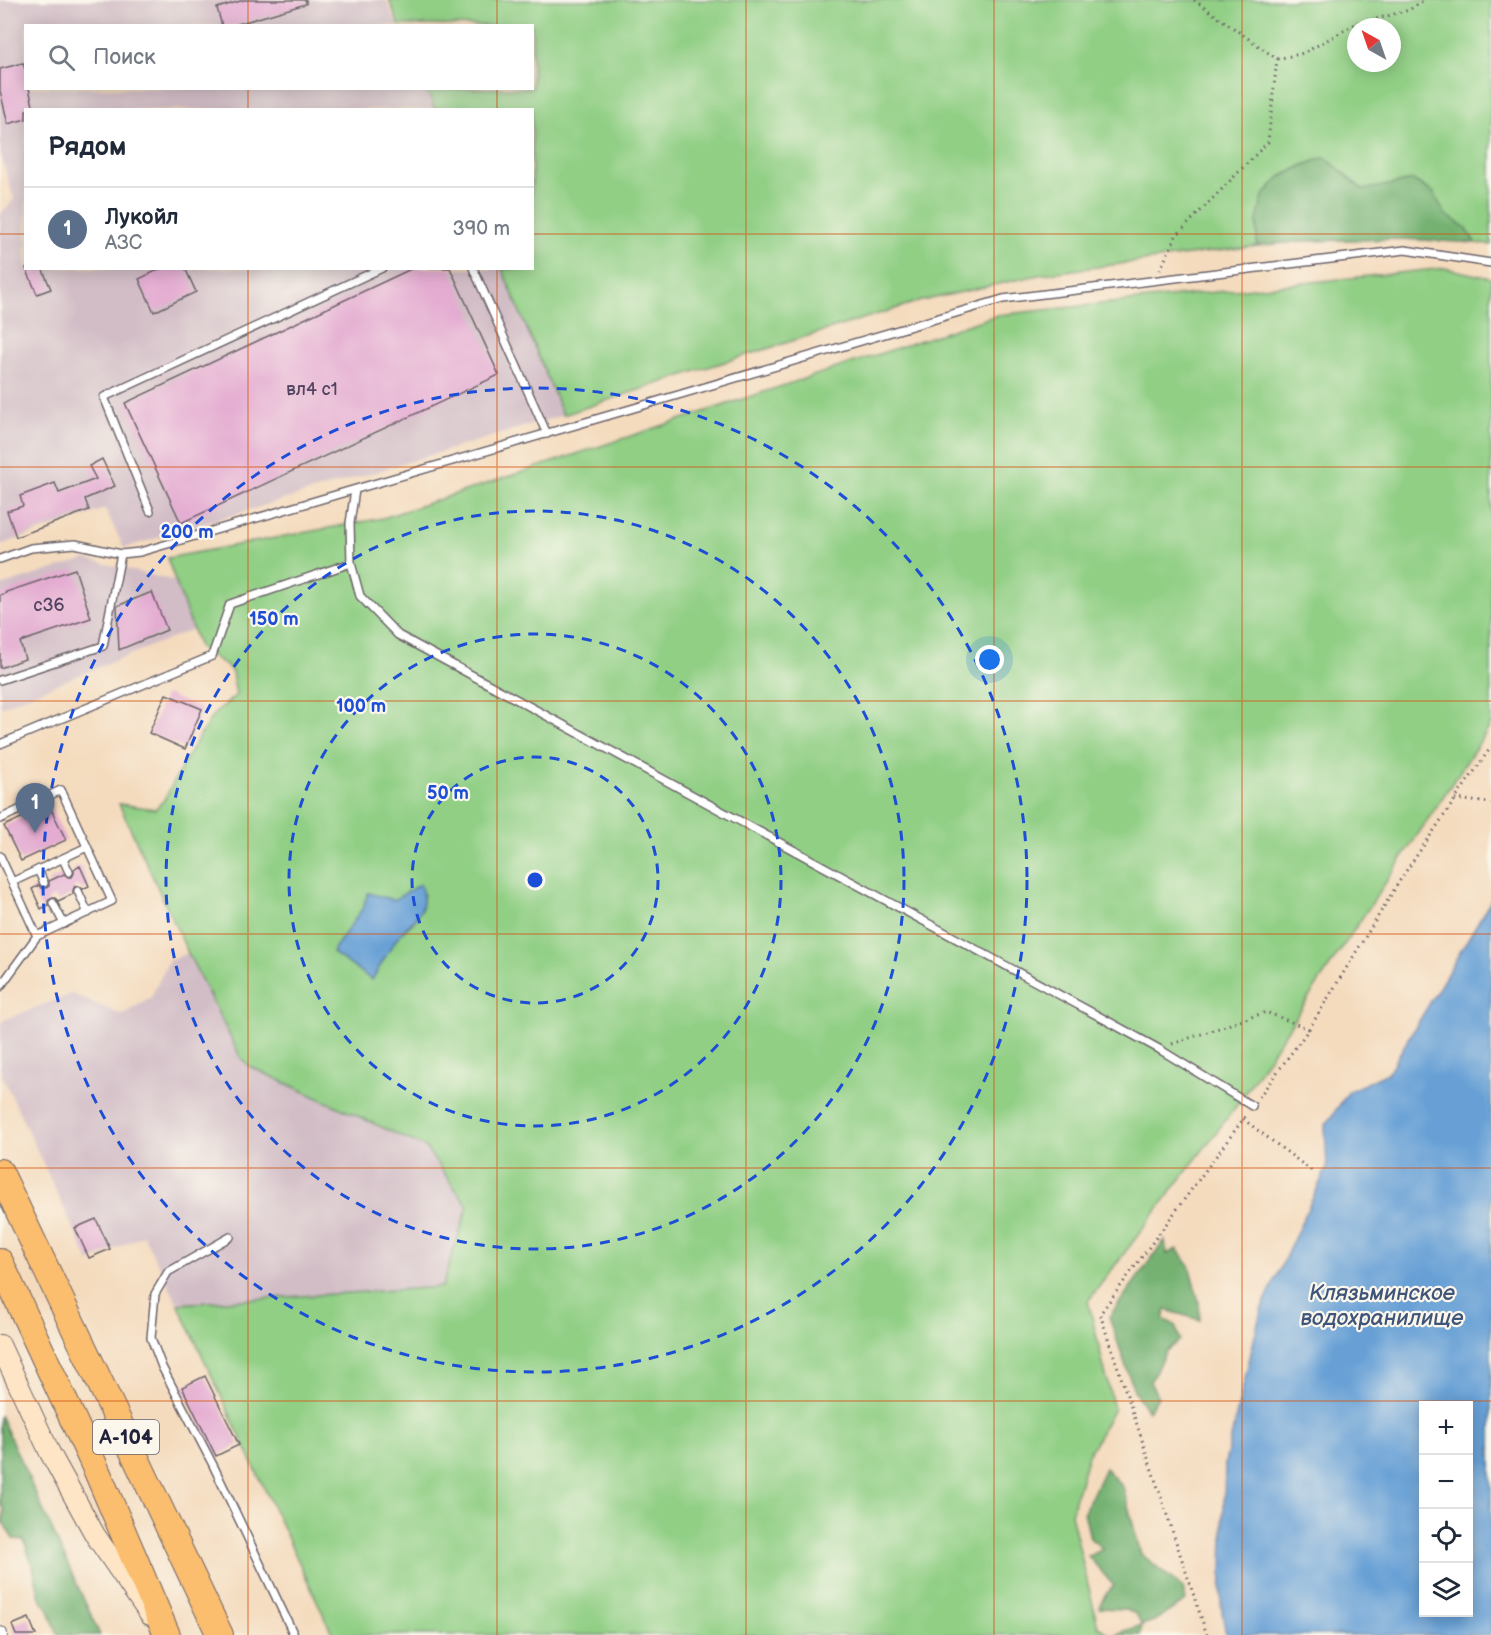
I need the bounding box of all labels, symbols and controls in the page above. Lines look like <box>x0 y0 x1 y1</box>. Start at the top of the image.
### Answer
north arrow <box>1347 18 1401 72</box>
search box <box>24 24 534 90</box>
icon: search <box>45 41 78 74</box>
text: Поиск <box>93 44 156 71</box>
text: Рядом <box>48 132 126 163</box>
text: Лукойл <box>105 204 179 231</box>
text: 1 <box>63 217 72 241</box>
text: 390 m <box>452 217 510 241</box>
text: АЗС <box>105 231 142 255</box>
house number: вл4 с1 <box>286 379 338 400</box>
text: 200 m <box>160 522 214 543</box>
house number: с36 <box>34 595 64 616</box>
text: 150 m <box>249 609 299 630</box>
your location <box>975 645 1004 674</box>
text: 100 m <box>336 696 386 717</box>
text: 50 m <box>427 783 469 804</box>
pin: 1 <box>15 784 54 833</box>
centre of rings <box>525 870 545 890</box>
water label: Клязьминское водохранилище <box>1300 1280 1464 1332</box>
map controls <box>1419 1401 1473 1617</box>
button: + <box>1419 1401 1473 1455</box>
road number: А-104 <box>93 1420 159 1454</box>
button: − <box>1419 1455 1473 1509</box>
button: locate <box>1419 1509 1473 1563</box>
button: layers <box>1419 1563 1473 1617</box>

